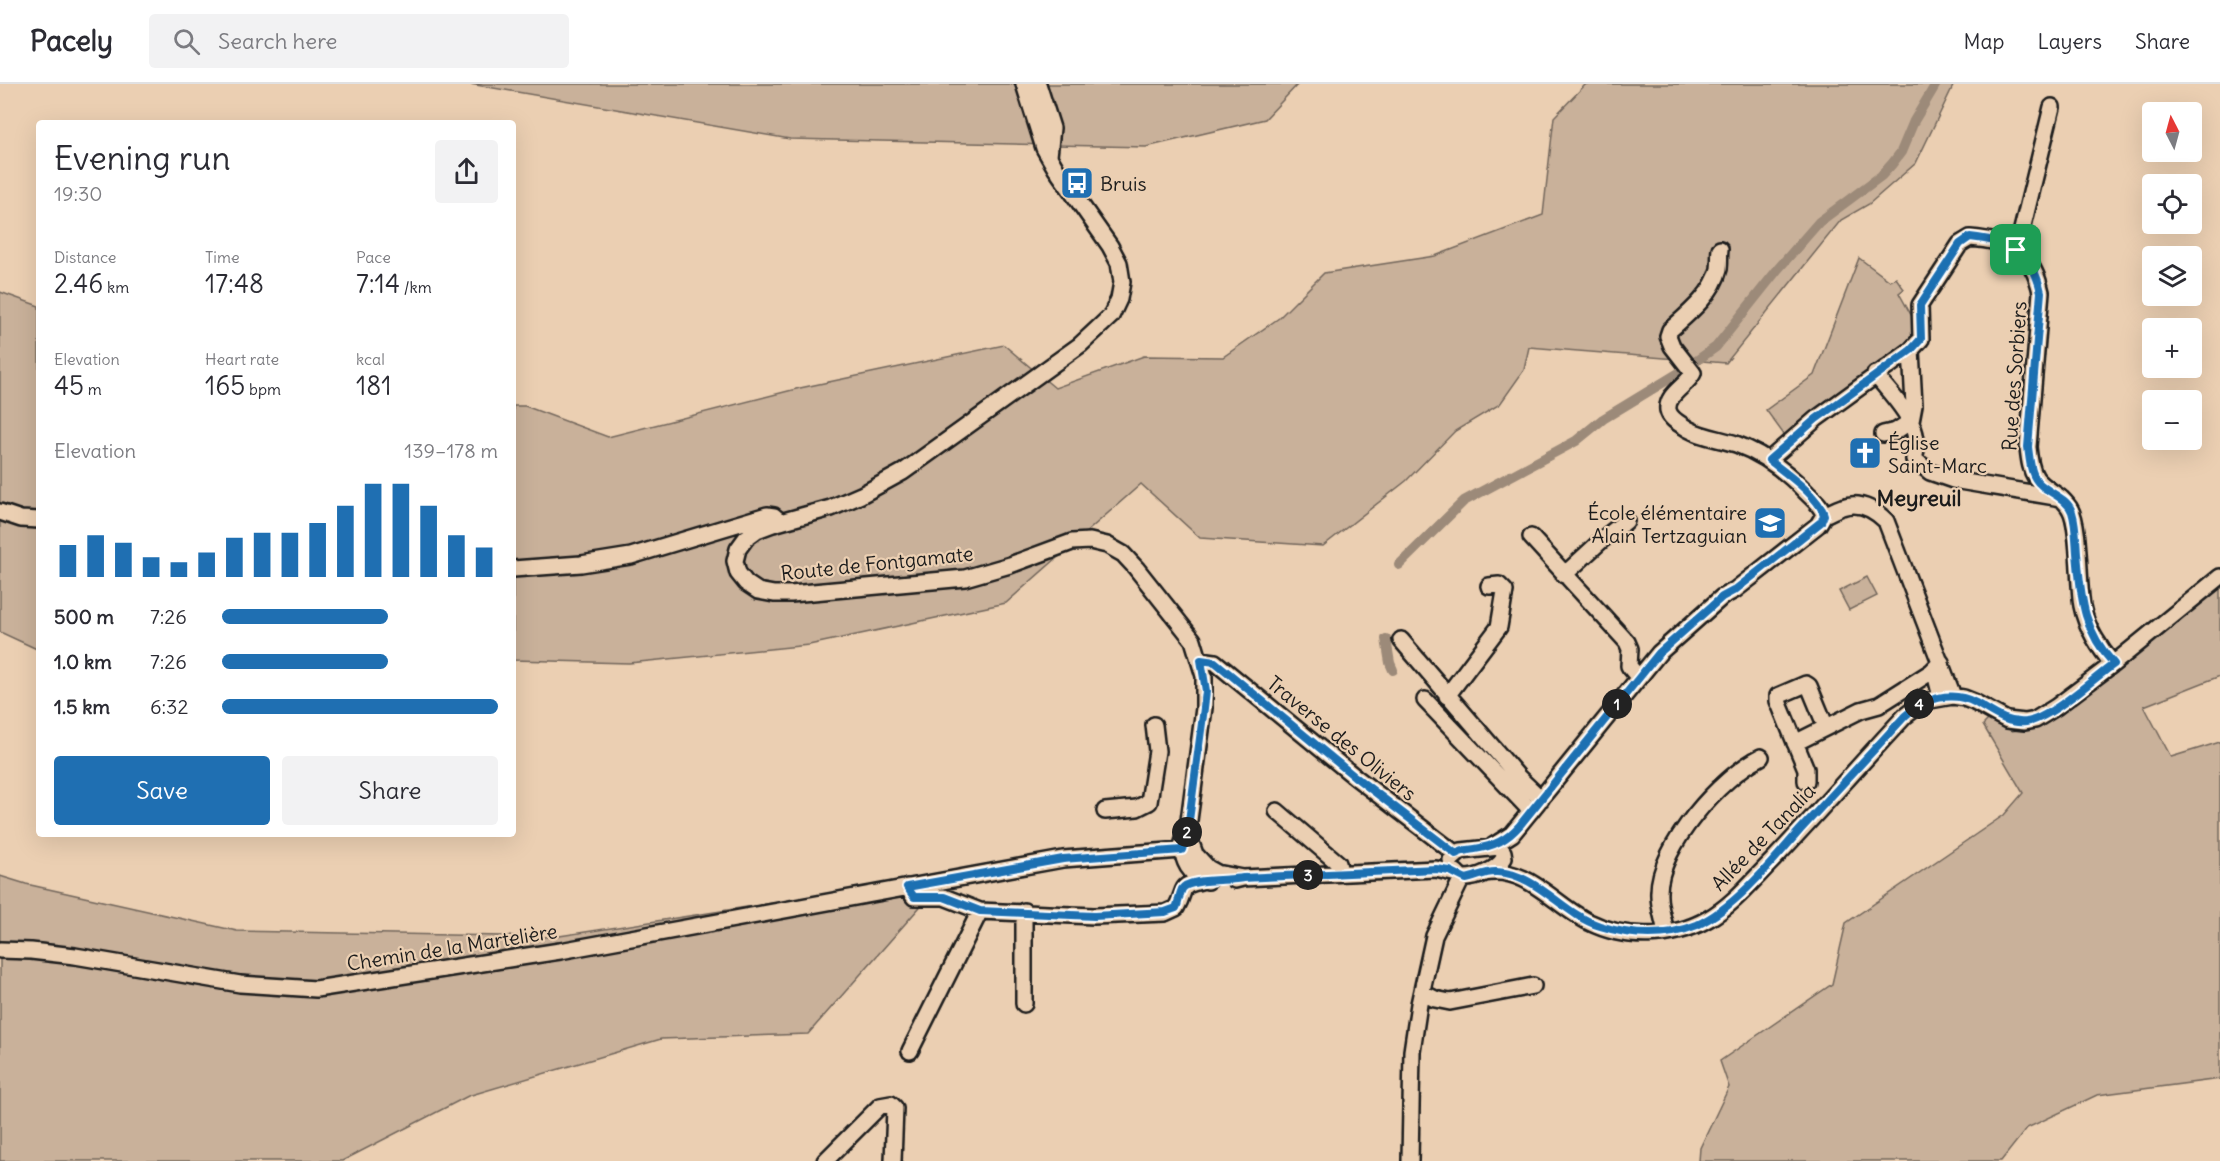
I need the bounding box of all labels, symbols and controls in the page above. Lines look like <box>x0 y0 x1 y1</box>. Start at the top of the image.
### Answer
search box <box>149 14 569 68</box>
text: Pacely <box>30 23 113 59</box>
icon: search <box>170 25 203 58</box>
text: Search here <box>218 27 337 55</box>
text: Map <box>1964 28 2004 55</box>
text: Layers <box>2037 28 2102 55</box>
text: Share <box>2135 28 2190 55</box>
north arrow <box>2142 102 2202 162</box>
map controls <box>2142 102 2202 450</box>
text: Evening run <box>54 137 230 179</box>
button: share <box>435 140 498 203</box>
bus stop icon: Bruis <box>1059 165 1095 201</box>
place label: Bruis <box>1100 171 1147 196</box>
button: locate <box>2142 174 2202 234</box>
text: 19:30 <box>54 181 102 206</box>
pin <box>1990 224 2041 275</box>
icon: arrive <box>1999 233 2032 266</box>
button: layers <box>2142 246 2202 306</box>
text: Distance <box>54 247 116 267</box>
text: Time <box>205 247 240 267</box>
text: Pace <box>356 247 391 267</box>
text: 2.46 <box>54 267 103 300</box>
text: 17:48 <box>205 267 264 300</box>
text: 7:14 <box>356 267 400 300</box>
text: km <box>103 277 129 297</box>
text: /km <box>400 277 432 297</box>
street label: Rue des Sorbiers <box>1996 300 2032 452</box>
button: + <box>2142 318 2202 378</box>
text: Elevation <box>54 349 120 369</box>
text: Heart rate <box>205 349 279 369</box>
text: kcal <box>356 349 385 369</box>
text: 45 <box>54 369 84 402</box>
text: 165 <box>205 369 245 402</box>
text: 181 <box>356 369 392 402</box>
text: m <box>84 379 102 399</box>
text: bpm <box>245 379 281 399</box>
button: − <box>2142 390 2202 450</box>
place label: Église Saint-Marc <box>1888 430 1987 478</box>
church icon: Église Saint-Marc <box>1847 435 1883 471</box>
text: Elevation <box>54 438 136 463</box>
text: 139–178 m <box>404 438 498 463</box>
district label: Meyreuil <box>1877 484 1961 512</box>
place label: École élémentaire Alain Tertzaguian <box>1588 500 1747 548</box>
school or university icon: École élémentaire Alain Tertzaguian <box>1752 505 1788 541</box>
street label: Route de Fontgamate <box>780 540 974 586</box>
text: 500 m <box>54 604 114 629</box>
text: 7:26 <box>150 604 187 629</box>
text: 1.0 km <box>54 649 112 674</box>
text: 7:26 <box>150 649 187 674</box>
street label: Traverse des Oliviers <box>1262 670 1422 806</box>
pin: 1 <box>1602 689 1632 719</box>
pin: 4 <box>1904 689 1934 719</box>
text: 1.5 km <box>54 694 110 719</box>
text: 6:32 <box>150 694 188 719</box>
text: 1 <box>1614 694 1620 714</box>
text: 4 <box>1914 694 1924 714</box>
button: Save <box>54 756 270 825</box>
button: Share <box>282 756 498 825</box>
street label: Allée de Tanalia <box>1706 778 1820 896</box>
pin: 2 <box>1172 817 1202 847</box>
text: 2 <box>1183 822 1191 842</box>
pin: 3 <box>1293 860 1323 890</box>
text: 3 <box>1303 865 1313 885</box>
street label: Chemin de la Martelière <box>345 918 559 976</box>

